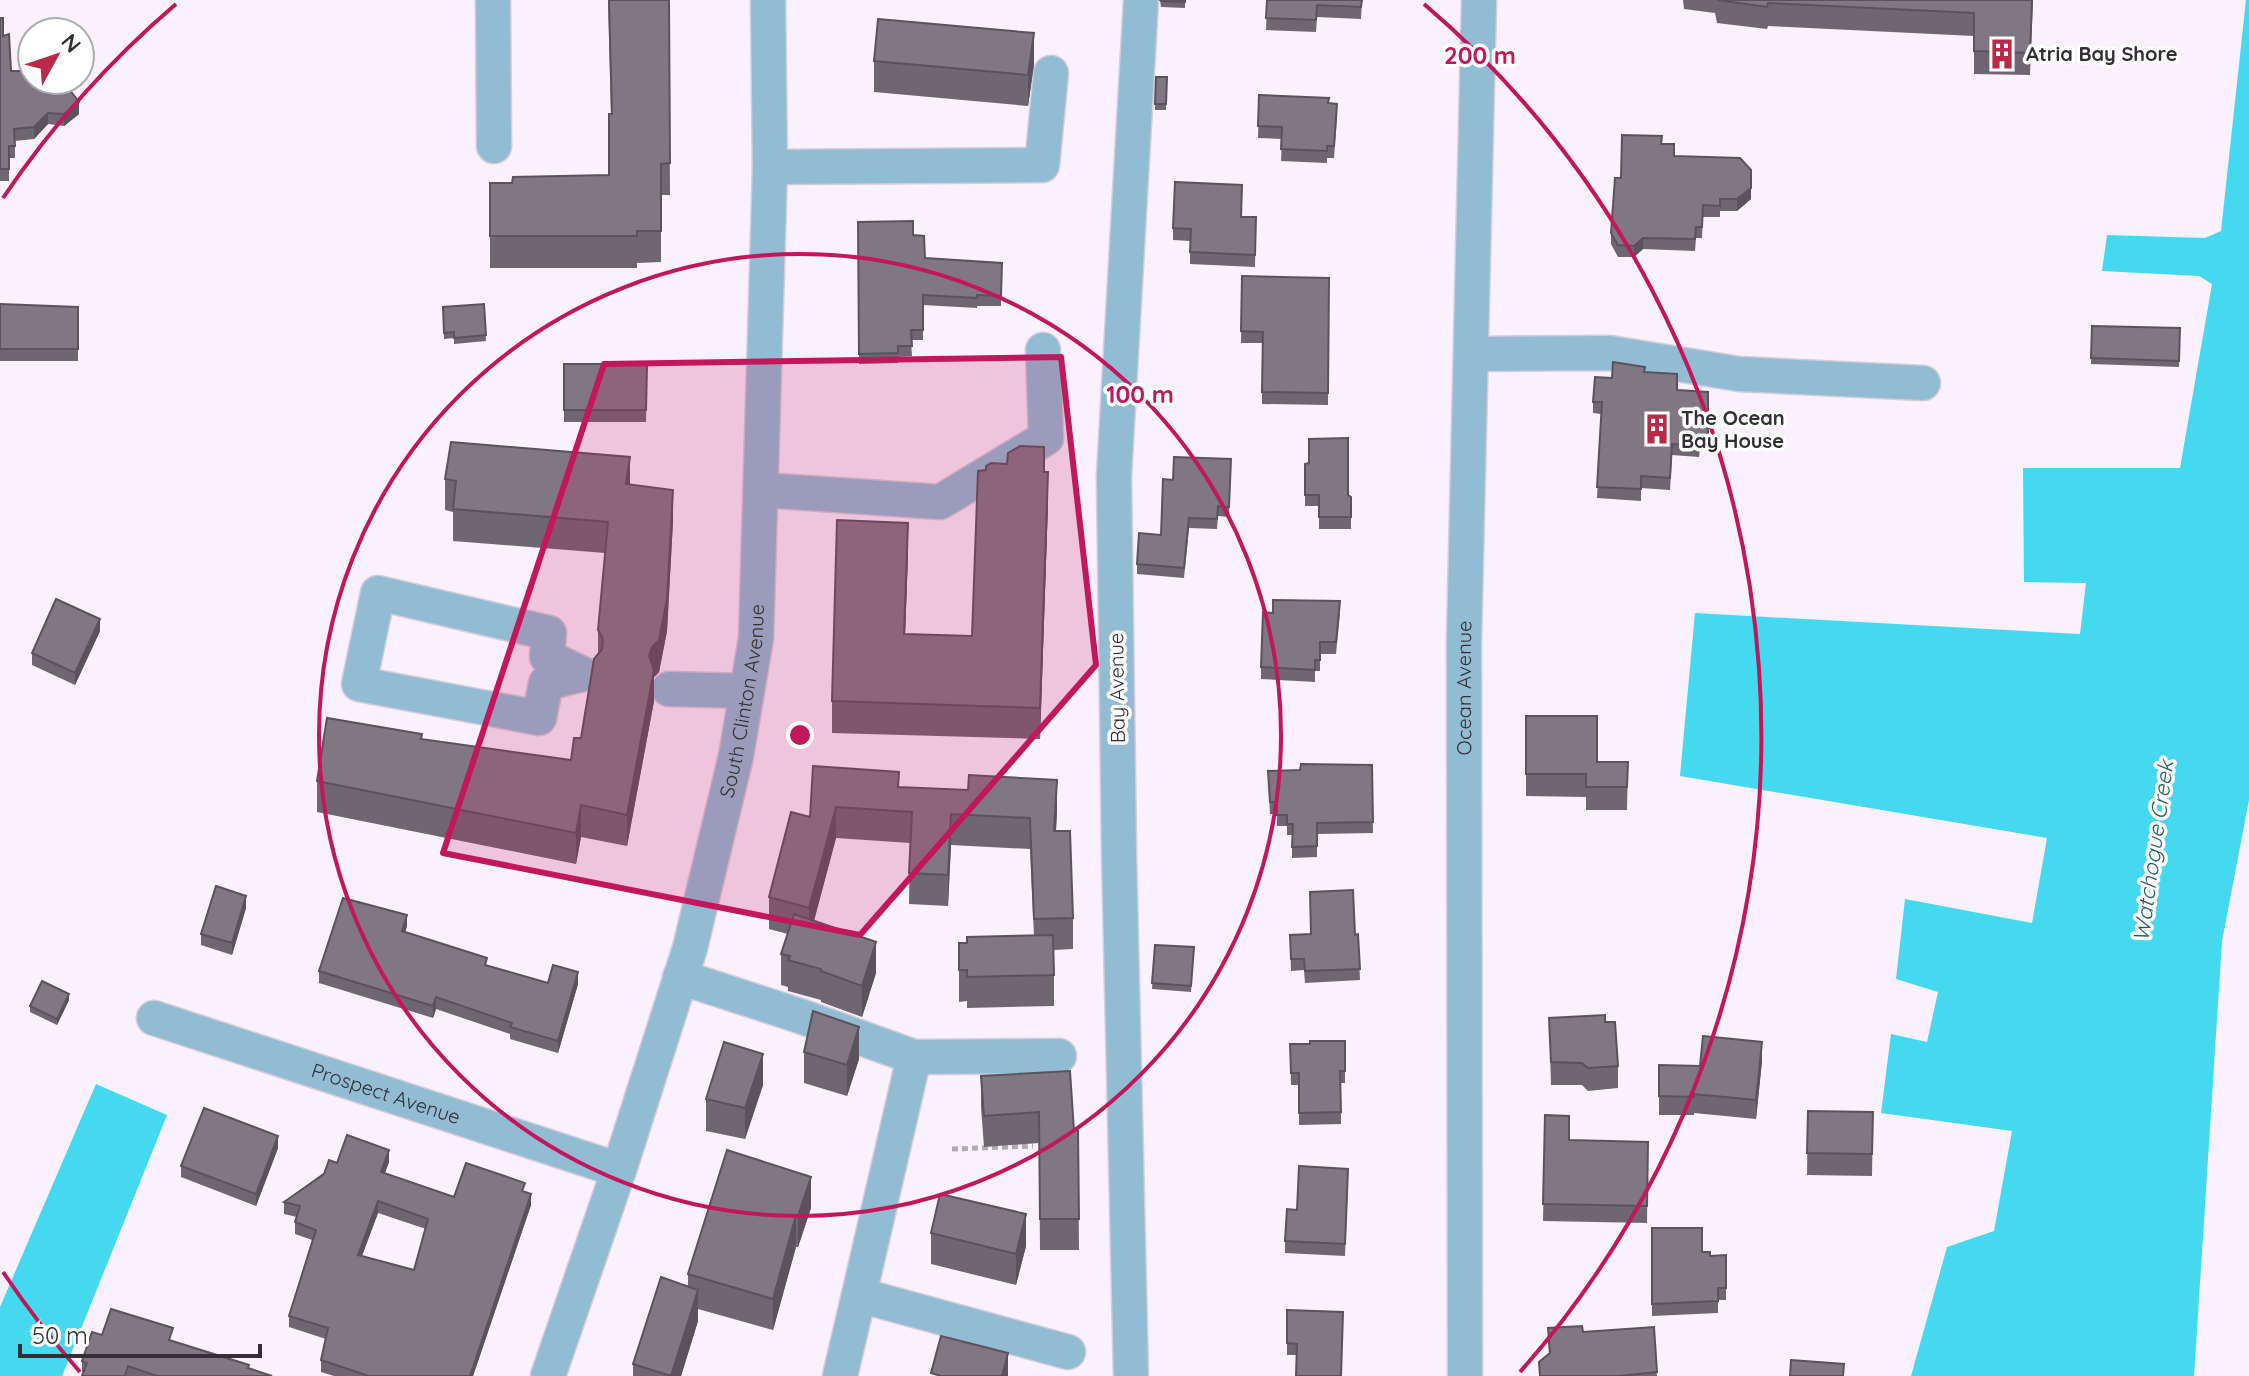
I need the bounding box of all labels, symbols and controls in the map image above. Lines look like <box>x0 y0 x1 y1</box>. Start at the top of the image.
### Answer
north arrow <box>16 16 96 96</box>
text: N <box>55 28 87 58</box>
building icon: Atria Bay Shore <box>1985 37 2019 71</box>
text: 200 m <box>1444 40 1516 70</box>
place label: Atria Bay Shore <box>2026 41 2178 66</box>
text: 100 m <box>1106 379 1174 409</box>
place label: The Ocean Bay House <box>1681 405 1785 453</box>
building icon: The Ocean Bay House <box>1640 412 1674 446</box>
street label: South Clinton Avenue <box>713 604 769 800</box>
street label: Ocean Avenue <box>1451 620 1476 755</box>
street label: Bay Avenue <box>1103 633 1130 743</box>
centre of rings <box>786 721 814 749</box>
water label: Watchogue Creek <box>2126 757 2180 943</box>
street label: Prospect Avenue <box>308 1057 464 1129</box>
scale bar <box>20 1308 260 1358</box>
text: 50 m <box>32 1320 88 1350</box>

